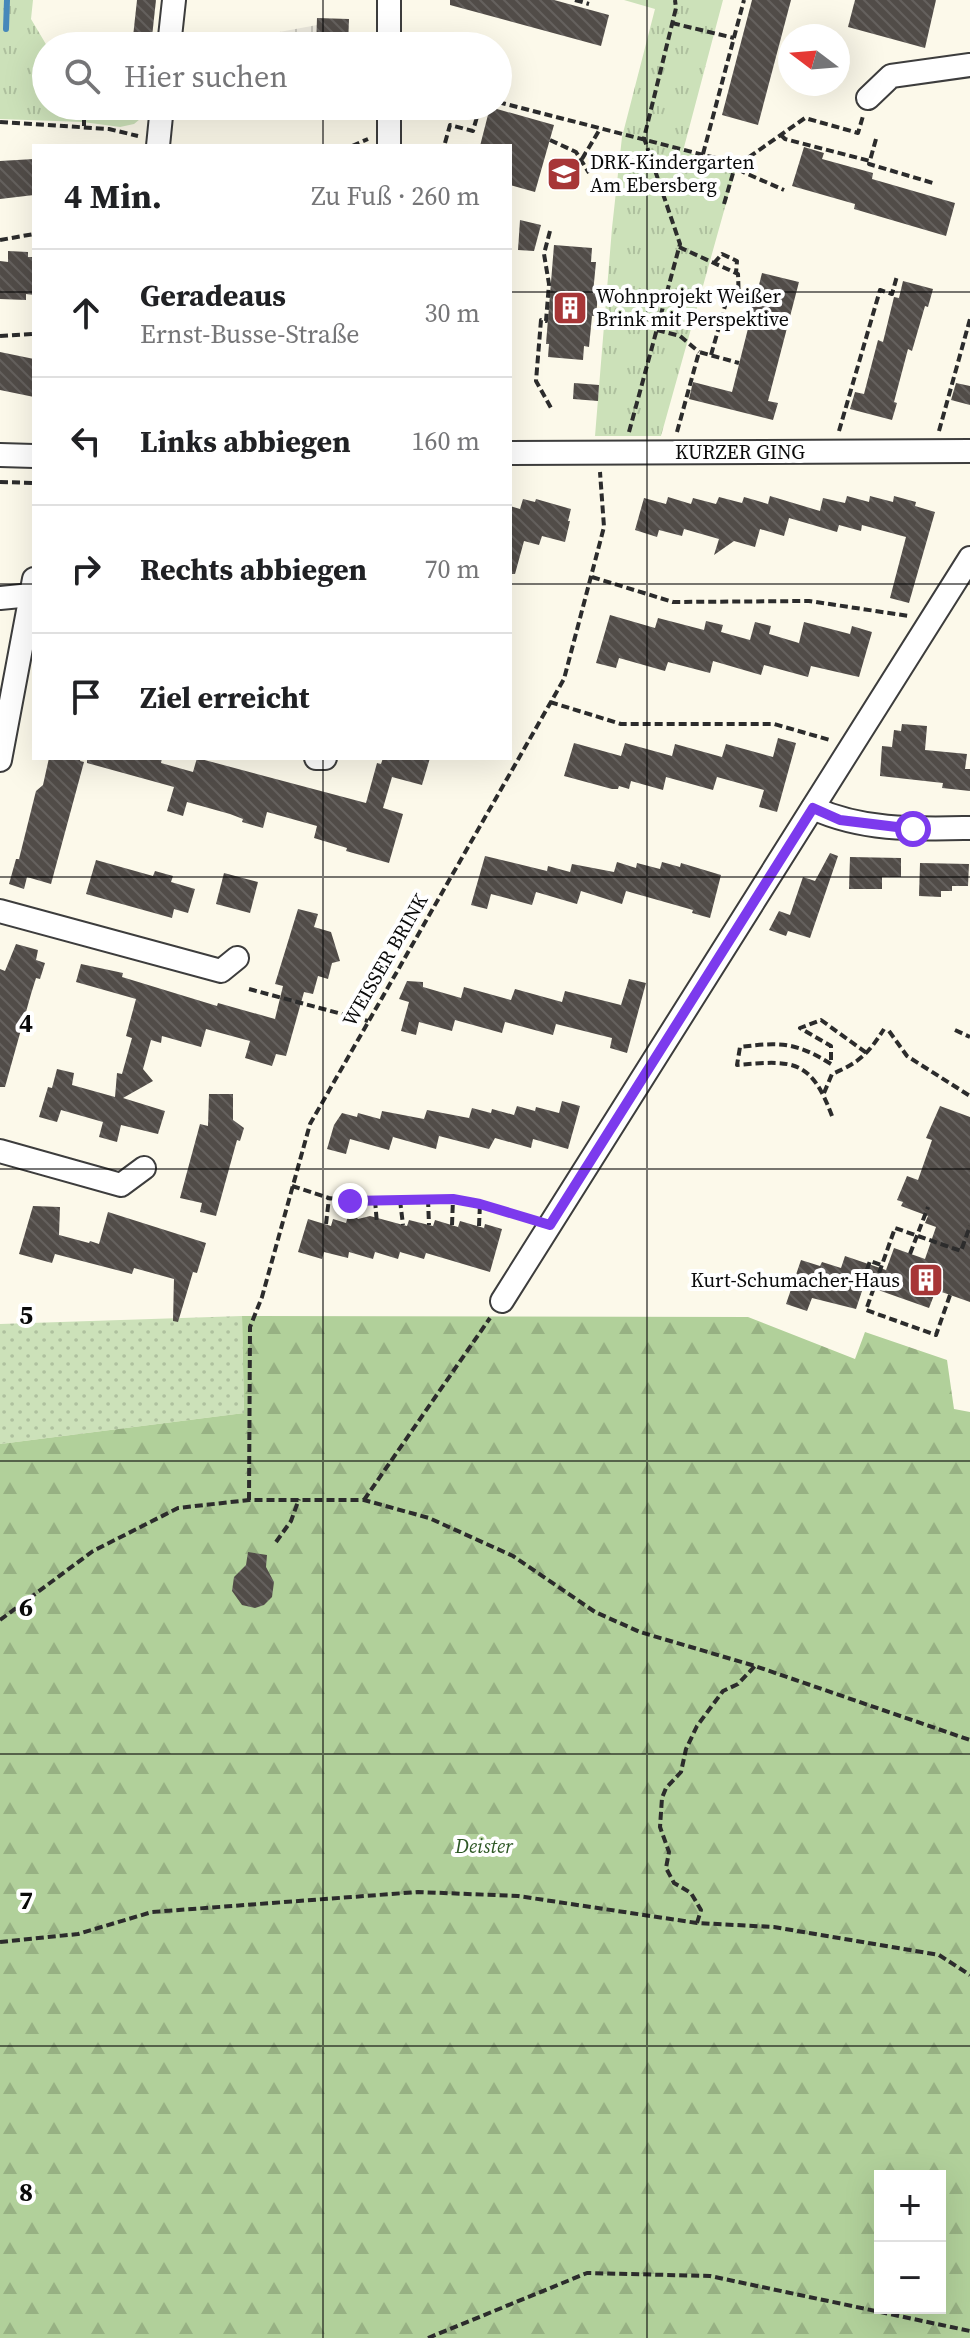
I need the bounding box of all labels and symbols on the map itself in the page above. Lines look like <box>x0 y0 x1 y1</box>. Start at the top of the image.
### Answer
north arrow <box>778 24 850 96</box>
place label: DRK-Kindergarten Am Ebersberg <box>590 148 755 199</box>
school or university icon: DRK-Kindergarten Am Ebersberg <box>545 155 583 193</box>
place label: Wohnprojekt Weißer Brink mit Perspektive <box>596 282 789 333</box>
building icon: Wohnprojekt Weißer Brink mit Perspektive <box>551 289 589 327</box>
street label: KURZER GING <box>675 438 805 466</box>
route start <box>895 811 931 847</box>
street label: WEISSER BRINK <box>336 888 435 1031</box>
text: 4 <box>19 1005 33 1041</box>
route end <box>332 1183 368 1219</box>
building icon: Kurt-Schumacher-Haus <box>907 1261 945 1299</box>
place label: Kurt-Schumacher-Haus <box>691 1266 900 1294</box>
text: 5 <box>19 1297 33 1333</box>
text: 6 <box>19 1589 33 1625</box>
park label: Deister <box>454 1832 514 1860</box>
text: 7 <box>19 1882 33 1918</box>
text: 8 <box>19 2174 33 2210</box>

